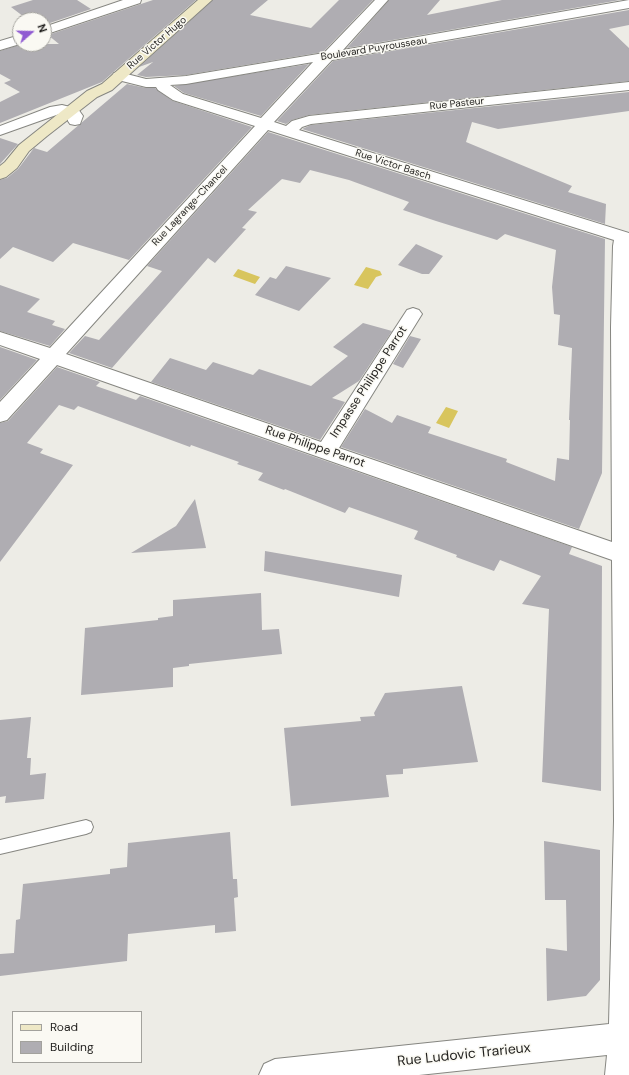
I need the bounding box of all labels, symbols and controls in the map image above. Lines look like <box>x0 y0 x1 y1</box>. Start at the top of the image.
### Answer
north arrow <box>12 12 52 52</box>
street label: Rue Victor Hugo <box>125 14 189 72</box>
text: N <box>34 22 50 34</box>
street label: Boulevard Puyrousseau <box>320 35 428 63</box>
street label: Rue Pasteur <box>429 95 485 113</box>
street label: Rue Victor Basch <box>354 147 432 183</box>
street label: Rue Lagrange-Chancel <box>150 163 230 249</box>
street label: Impasse Philippe Parrot <box>327 323 411 441</box>
street label: Rue Philippe Parrot <box>263 423 367 471</box>
legend <box>12 1011 142 1063</box>
text: Road <box>50 1019 78 1035</box>
text: Building <box>50 1039 94 1055</box>
street label: Rue Ludovic Trarieux <box>397 1040 531 1070</box>

